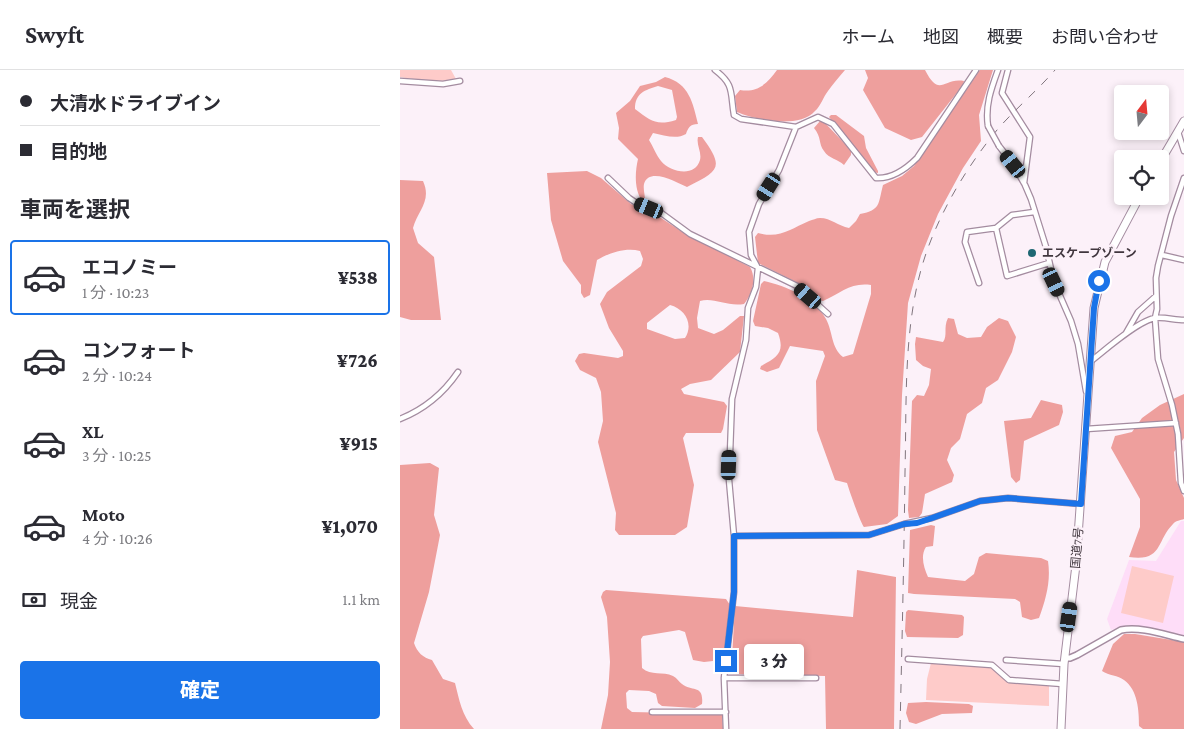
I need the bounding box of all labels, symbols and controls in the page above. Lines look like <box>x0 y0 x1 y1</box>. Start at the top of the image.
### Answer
text: Swyft <box>25 21 84 48</box>
text: ホーム <box>842 27 895 47</box>
text: 地図 <box>923 27 959 47</box>
text: 概要 <box>987 27 1023 47</box>
text: お問い合わせ <box>1051 27 1159 47</box>
north arrow <box>1114 85 1169 140</box>
map controls <box>1114 85 1169 205</box>
text: 大清水ドライブイン <box>50 93 221 114</box>
text: 目的地 <box>50 141 107 162</box>
car <box>997 148 1028 180</box>
button: locate <box>1114 150 1169 205</box>
car <box>754 170 783 204</box>
car <box>632 195 665 221</box>
text: 車両を選択 <box>20 197 130 222</box>
place label: エスケープゾーン <box>1042 246 1137 260</box>
marker: エスケープゾーン <box>1026 247 1038 259</box>
icon: car <box>22 255 67 300</box>
text: エコノミー <box>82 257 177 278</box>
car <box>1040 265 1067 299</box>
text: ¥538 <box>338 267 378 288</box>
route start <box>1088 270 1110 292</box>
car <box>791 280 824 312</box>
text: 1 分 · 10:23 <box>82 284 149 301</box>
icon: car <box>22 338 67 383</box>
text: コンフォート <box>82 340 195 361</box>
text: ¥726 <box>337 350 378 371</box>
text: 2 分 · 10:24 <box>82 367 152 384</box>
icon: car <box>22 421 67 466</box>
text: XL <box>82 421 104 442</box>
text: ¥915 <box>339 433 378 454</box>
text: 3 分 · 10:25 <box>82 447 152 464</box>
car <box>720 450 737 480</box>
icon: car <box>22 504 67 549</box>
text: Moto <box>82 504 125 525</box>
text: ¥1,070 <box>321 516 378 537</box>
street label: 国道7号 <box>1068 527 1086 569</box>
text: 4 分 · 10:26 <box>82 530 153 547</box>
icon: cash <box>20 586 48 614</box>
text: 現金 <box>60 591 98 612</box>
text: 1.1 km <box>342 591 380 608</box>
car <box>1059 601 1078 633</box>
callout: 3 分 <box>744 644 804 678</box>
route end <box>715 650 737 672</box>
text: 3 分 <box>760 653 788 670</box>
button: 確定 <box>20 661 380 719</box>

